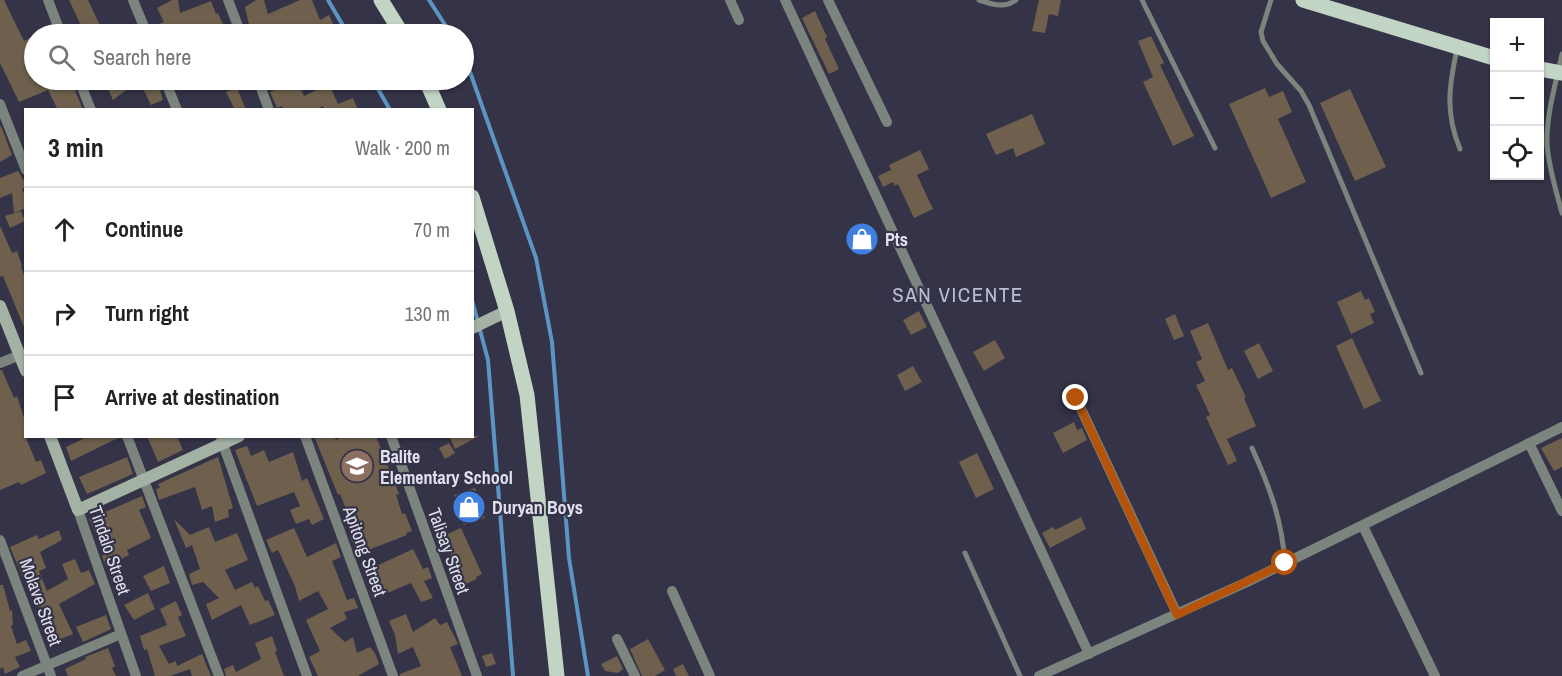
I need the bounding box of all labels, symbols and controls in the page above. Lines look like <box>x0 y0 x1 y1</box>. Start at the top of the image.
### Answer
map controls <box>1490 18 1544 180</box>
button: + <box>1490 18 1544 72</box>
search box <box>24 24 474 90</box>
icon: search <box>45 41 78 74</box>
text: Search here <box>93 42 191 72</box>
button: − <box>1490 72 1544 126</box>
button: locate <box>1490 126 1544 180</box>
text: 3 min <box>48 130 104 165</box>
text: Walk · 200 m <box>355 134 450 161</box>
icon: ahead <box>48 213 81 246</box>
text: Continue <box>105 214 183 244</box>
text: 70 m <box>414 216 450 243</box>
shop icon: Pts <box>844 221 880 257</box>
place label: Pts <box>885 227 908 252</box>
district label: SAN VICENTE <box>892 280 1024 309</box>
icon: right <box>48 297 81 330</box>
text: Turn right <box>105 298 189 328</box>
text: 130 m <box>404 300 450 327</box>
icon: arrive <box>48 381 81 414</box>
text: Arrive at destination <box>105 382 279 412</box>
route end <box>1062 384 1088 410</box>
place label: Balite Elementary School <box>380 444 513 490</box>
school or university icon: Balite Elementary School <box>339 448 375 484</box>
shop icon: Duryan Boys <box>451 489 487 525</box>
place label: Duryan Boys <box>492 495 583 520</box>
street label: Apitong Street <box>337 501 393 600</box>
street label: Tindalo Street <box>83 502 137 598</box>
street label: Talisay Street <box>422 505 476 597</box>
route start <box>1271 549 1297 575</box>
street label: Molave Street <box>14 555 68 649</box>

